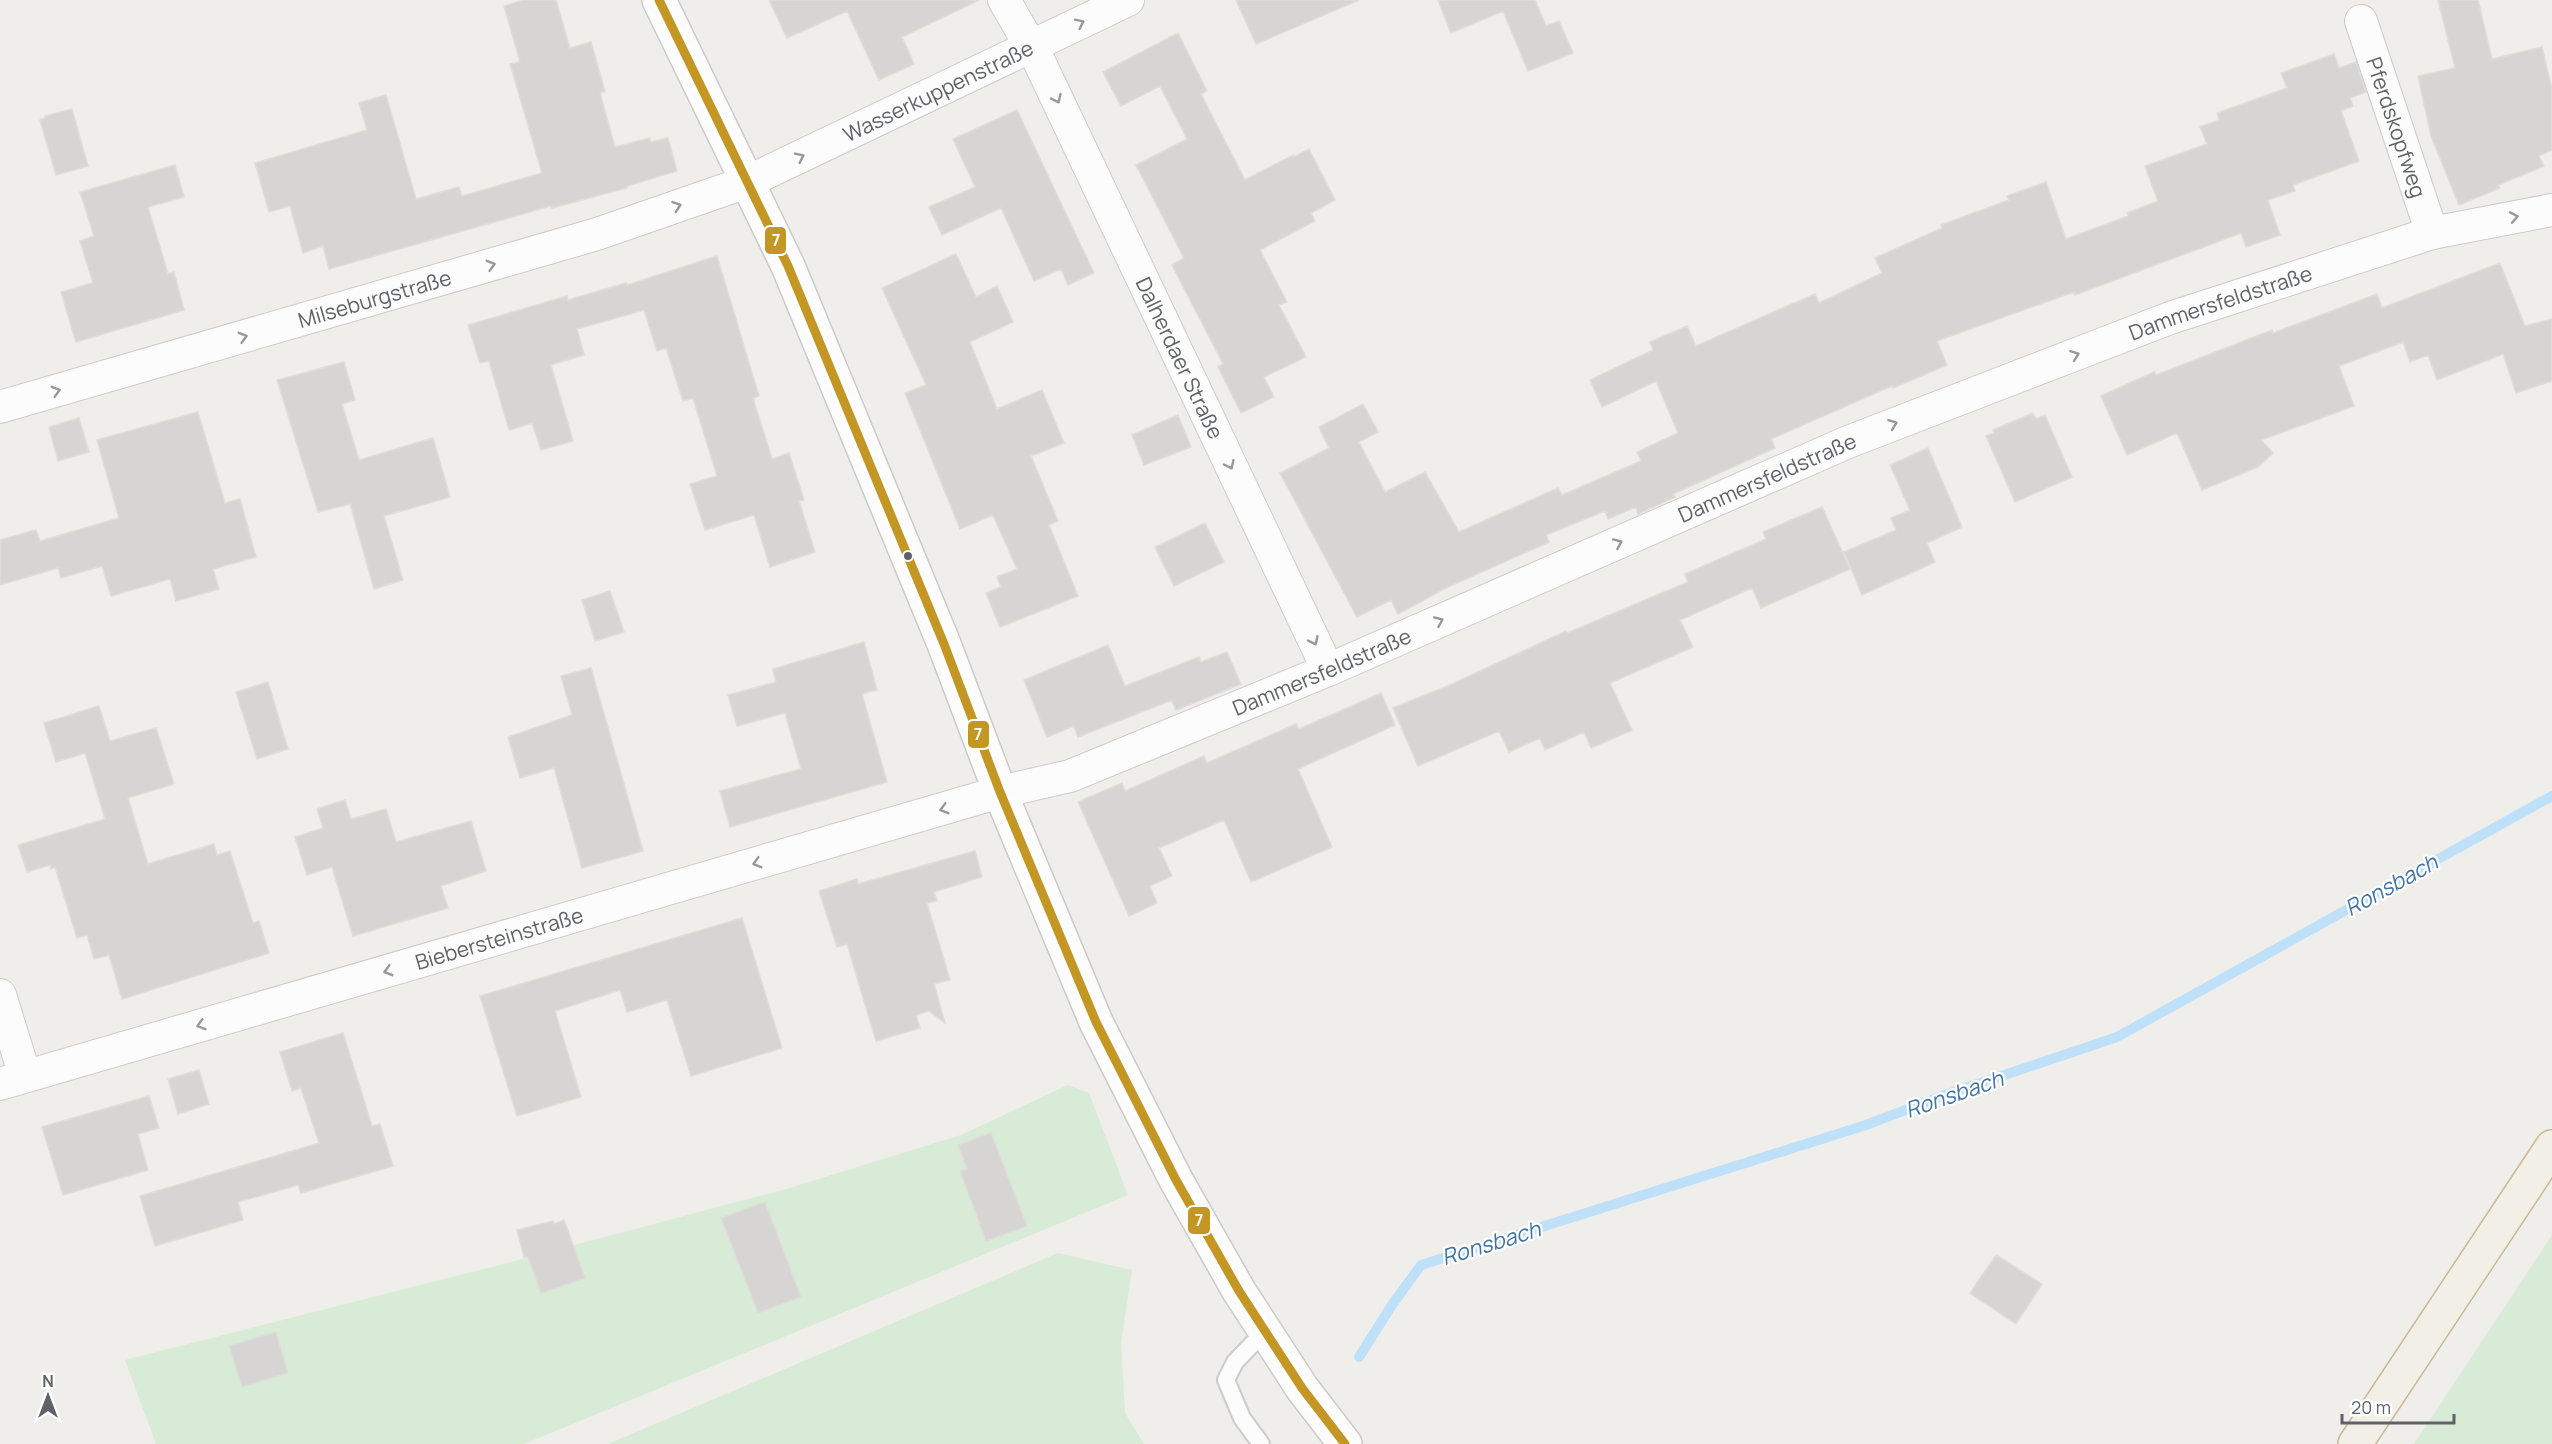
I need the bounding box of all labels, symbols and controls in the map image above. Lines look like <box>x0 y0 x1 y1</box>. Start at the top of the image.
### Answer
one-way arrow <box>1073 19 1084 31</box>
street label: Wasserkuppenstraße <box>838 33 1038 148</box>
street label: Pferdskopfweg <box>2360 53 2433 201</box>
one-way arrow <box>1049 92 1061 103</box>
one-way arrow <box>794 153 805 164</box>
one-way arrow <box>671 201 682 214</box>
one-way arrow <box>2508 211 2518 224</box>
line badge: 7 <box>764 226 787 255</box>
text: 7 <box>772 229 780 251</box>
street label: Dammersfeldstraße <box>2125 259 2316 347</box>
one-way arrow <box>485 260 496 272</box>
street label: Milseburgstraße <box>295 263 455 334</box>
street label: Dalherdaer Straße <box>1129 272 1230 443</box>
one-way arrow <box>238 332 248 344</box>
one-way arrow <box>2070 349 2080 362</box>
one-way arrow <box>50 386 61 398</box>
one-way arrow <box>1887 419 1898 432</box>
street label: Dammersfeldstraße <box>1674 426 1860 529</box>
one-way arrow <box>1223 458 1235 469</box>
one-way arrow <box>1611 538 1622 550</box>
unlabelled marker <box>902 550 914 562</box>
one-way arrow <box>1433 616 1444 628</box>
street label: Dammersfeldstraße <box>1228 621 1415 722</box>
one-way arrow <box>1307 635 1319 646</box>
line badge: 7 <box>967 720 990 749</box>
text: 7 <box>974 723 982 745</box>
one-way arrow <box>939 802 950 814</box>
water label: Ronsbach <box>2339 847 2444 923</box>
one-way arrow <box>752 856 762 869</box>
street label: Biebersteinstraße <box>412 900 586 976</box>
one-way arrow <box>383 964 394 976</box>
one-way arrow <box>196 1018 207 1030</box>
water label: Ronsbach <box>1901 1063 2008 1125</box>
line badge: 7 <box>1187 1206 1211 1235</box>
text: 7 <box>1195 1209 1203 1231</box>
water label: Ronsbach <box>1438 1213 1545 1272</box>
north arrow <box>18 1366 78 1426</box>
text: N <box>42 1370 54 1392</box>
scale bar <box>2342 1387 2454 1425</box>
text: 20 m <box>2351 1395 2391 1419</box>

